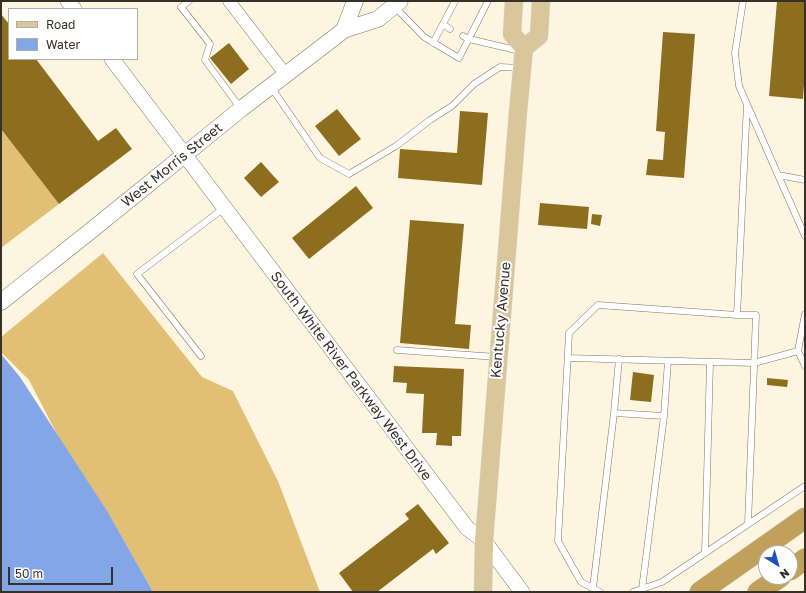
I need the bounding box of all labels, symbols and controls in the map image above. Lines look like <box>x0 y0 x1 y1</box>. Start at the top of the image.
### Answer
legend <box>8 8 138 60</box>
text: Road <box>46 17 75 32</box>
text: Water <box>46 37 80 52</box>
street label: West Morris Street <box>118 119 226 211</box>
street label: Kentucky Avenue <box>488 261 514 379</box>
street label: South White River Parkway West Drive <box>267 268 435 484</box>
north arrow <box>758 545 798 585</box>
scale bar <box>10 559 115 585</box>
text: 50 m <box>15 566 43 581</box>
text: N <box>778 566 792 582</box>

